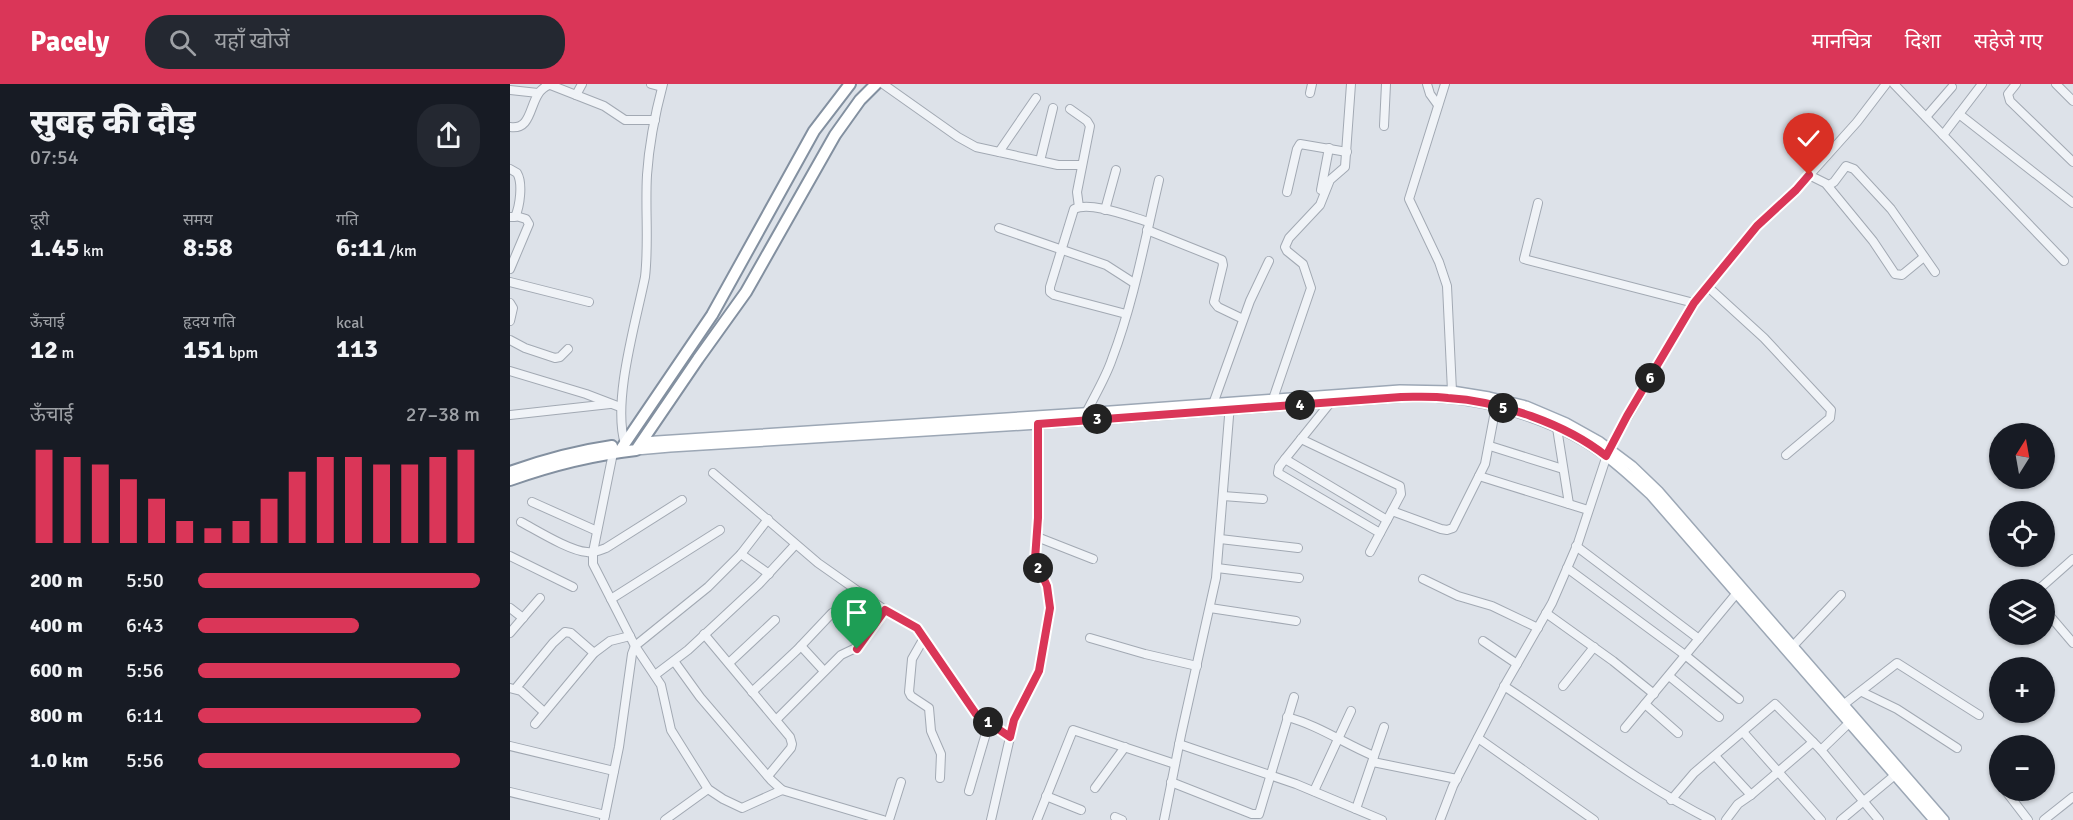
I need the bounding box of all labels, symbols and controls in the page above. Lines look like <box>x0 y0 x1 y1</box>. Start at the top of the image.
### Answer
search box <box>145 15 565 69</box>
text: Pacely <box>30 25 109 59</box>
icon: search <box>166 26 199 59</box>
text: यहाँ खोजें <box>214 27 289 54</box>
text: मानचित्र <box>1812 28 1872 54</box>
text: दिशा <box>1905 28 1941 54</box>
text: सहेजे गए <box>1974 28 2043 54</box>
text: सुबह की दौड़ <box>30 102 196 143</box>
button: share <box>417 104 480 167</box>
pin <box>1783 113 1834 175</box>
icon: check <box>1792 122 1825 155</box>
text: 07:54 <box>30 145 79 170</box>
text: दूरी <box>30 210 49 230</box>
text: समय <box>183 210 213 230</box>
text: गति <box>336 210 358 230</box>
text: 1.45 <box>30 232 80 264</box>
text: 8:58 <box>183 232 233 264</box>
text: 6:11 <box>336 232 386 264</box>
text: km <box>80 241 104 261</box>
text: /km <box>386 241 417 261</box>
text: ऊँचाई <box>30 312 65 332</box>
text: हृदय गति <box>183 312 235 332</box>
text: kcal <box>336 313 364 333</box>
text: 113 <box>336 333 378 365</box>
text: 12 <box>30 334 58 366</box>
text: 151 <box>183 334 225 366</box>
text: m <box>58 343 74 363</box>
text: bpm <box>225 343 258 363</box>
pin: 6 <box>1635 363 1665 393</box>
text: 6 <box>1646 368 1654 388</box>
pin: 4 <box>1285 390 1315 420</box>
pin: 5 <box>1488 393 1518 423</box>
text: 4 <box>1296 395 1304 415</box>
text: 5 <box>1499 398 1507 418</box>
text: ऊँचाई <box>30 402 73 427</box>
text: 27–38 m <box>406 402 480 427</box>
pin: 3 <box>1082 404 1112 434</box>
text: 3 <box>1093 409 1101 429</box>
north arrow <box>1989 423 2055 489</box>
map controls <box>1989 423 2055 801</box>
button: locate <box>1989 501 2055 567</box>
pin: 2 <box>1023 553 1053 583</box>
text: 2 <box>1034 558 1042 578</box>
text: 200 m <box>30 568 83 593</box>
text: 5:50 <box>126 568 164 593</box>
button: layers <box>1989 579 2055 645</box>
pin <box>831 587 882 649</box>
icon: arrive <box>840 596 873 629</box>
text: 400 m <box>30 613 83 638</box>
text: 6:43 <box>126 613 164 638</box>
button: + <box>1989 657 2055 723</box>
text: 600 m <box>30 658 83 683</box>
text: 5:56 <box>126 658 164 683</box>
text: 800 m <box>30 703 83 728</box>
text: 6:11 <box>126 703 164 728</box>
pin: 1 <box>973 707 1003 737</box>
text: 1 <box>984 712 992 732</box>
button: − <box>1989 735 2055 801</box>
text: 1.0 km <box>30 748 88 773</box>
text: 5:56 <box>126 748 164 773</box>

